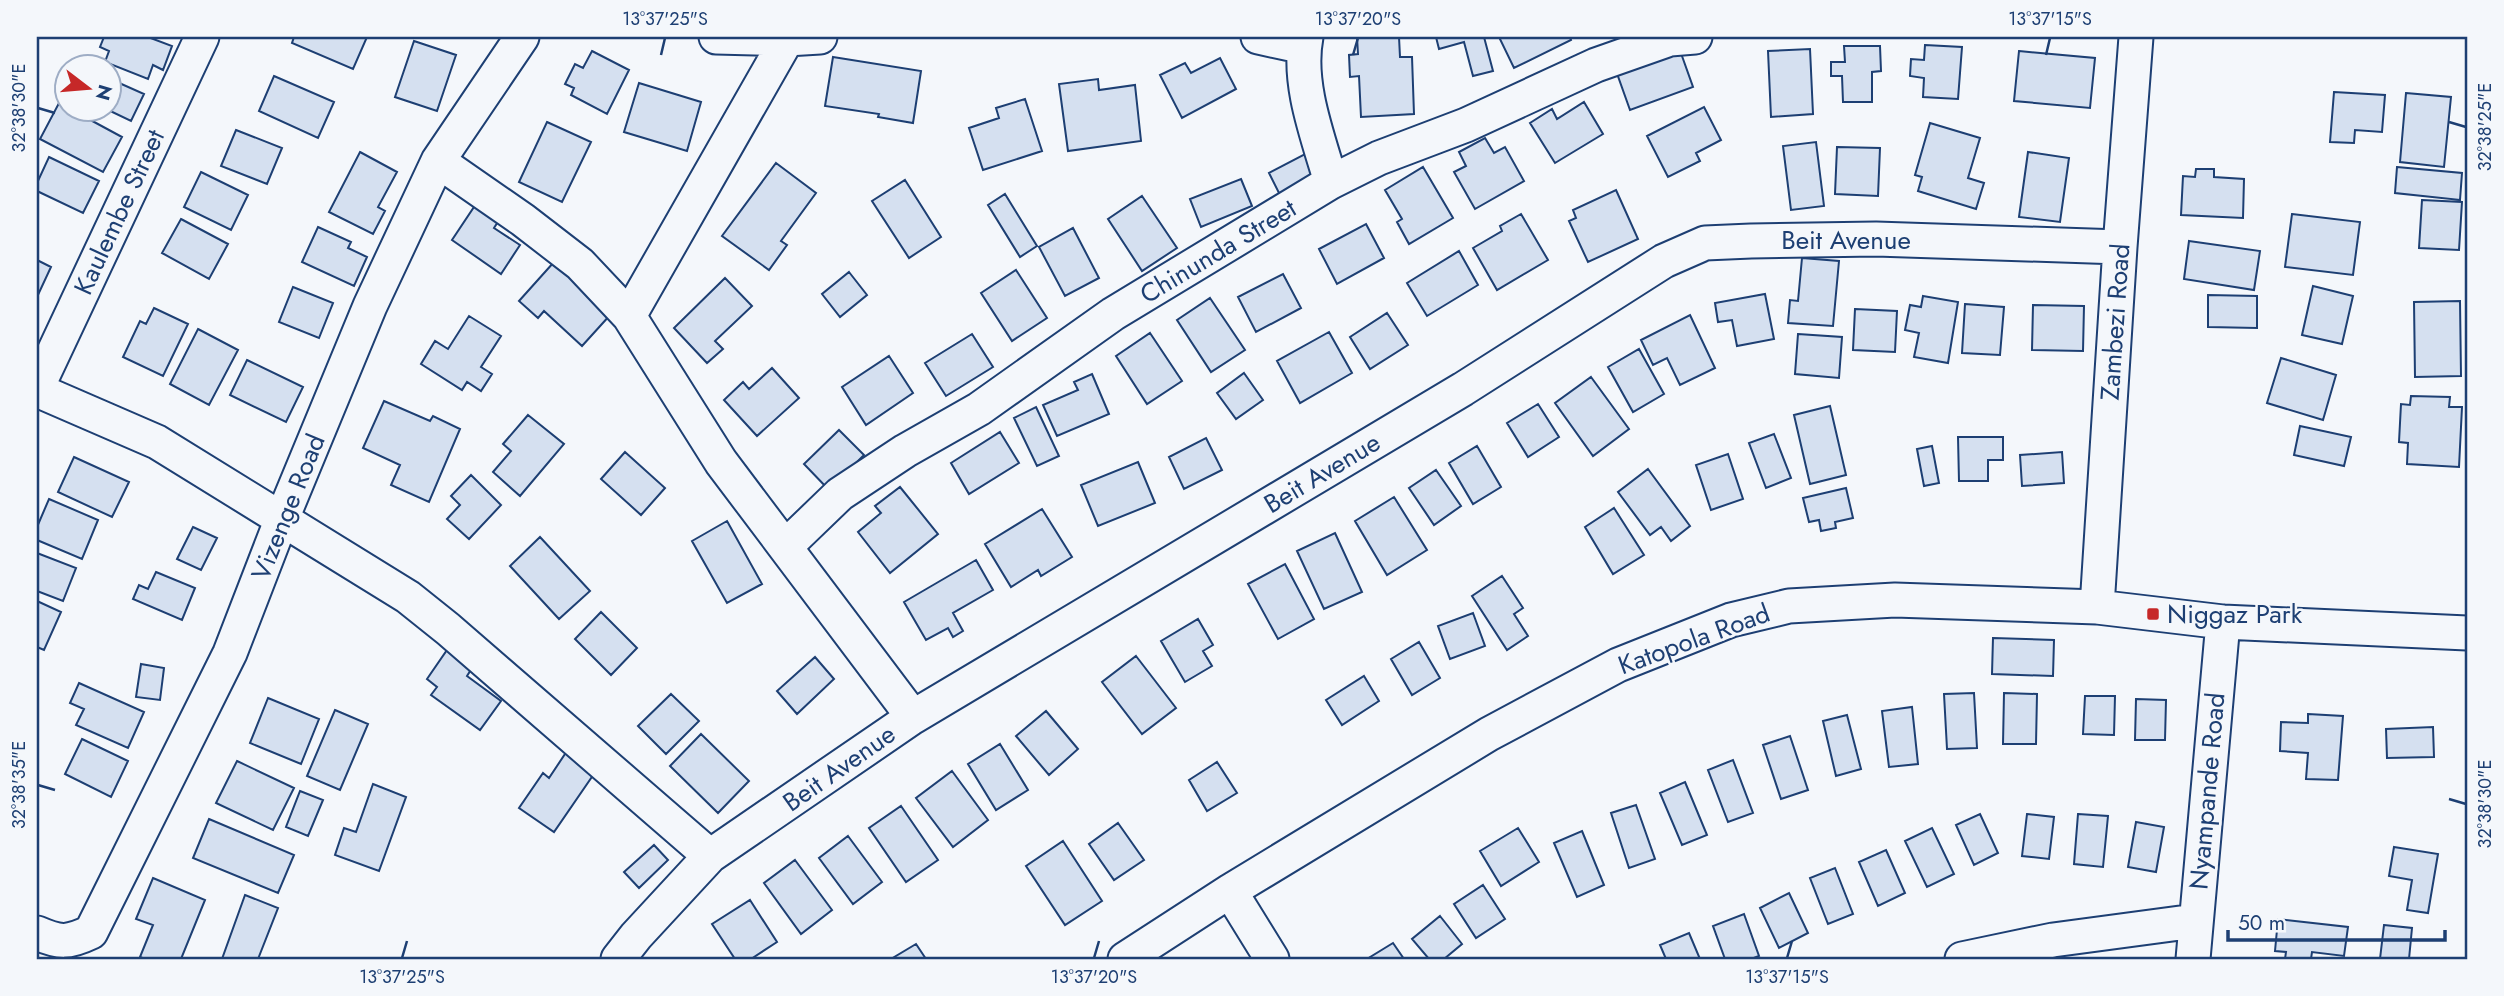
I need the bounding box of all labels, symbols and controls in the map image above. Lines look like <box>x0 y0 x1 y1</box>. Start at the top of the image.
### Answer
text: 13°37'25"S <box>622 6 708 32</box>
text: 13°37'20"S <box>1315 6 1401 32</box>
text: 13°37'15"S <box>2008 6 2092 32</box>
north arrow <box>52 52 122 122</box>
text: 32°38'30"E <box>6 64 32 152</box>
text: N <box>89 82 119 104</box>
text: 32°38'25"E <box>2472 83 2498 171</box>
street label: Kaulembe Street <box>64 122 174 301</box>
street label: Chinunda Street <box>1133 189 1304 313</box>
street label: Beit Avenue <box>1781 221 1911 259</box>
street label: Zambezi Road <box>2091 242 2139 402</box>
street label: Beit Avenue <box>1257 423 1387 523</box>
street label: Vizenge Road <box>241 428 335 586</box>
street label: Katopola Road <box>1613 594 1775 684</box>
place label: Niggaz Park <box>2167 595 2303 633</box>
marker: Niggaz Park <box>2145 606 2161 622</box>
street label: Nyampande Road <box>2179 691 2235 891</box>
street label: Beit Avenue <box>775 715 903 821</box>
text: 32°38'35"E <box>6 741 32 829</box>
text: 32°38'30"E <box>2472 760 2498 848</box>
scale bar <box>2228 898 2444 942</box>
text: 50 m <box>2238 908 2285 938</box>
text: 13°37'25"S <box>359 964 445 990</box>
text: 13°37'20"S <box>1051 964 1137 990</box>
text: 13°37'15"S <box>1745 964 1829 990</box>

